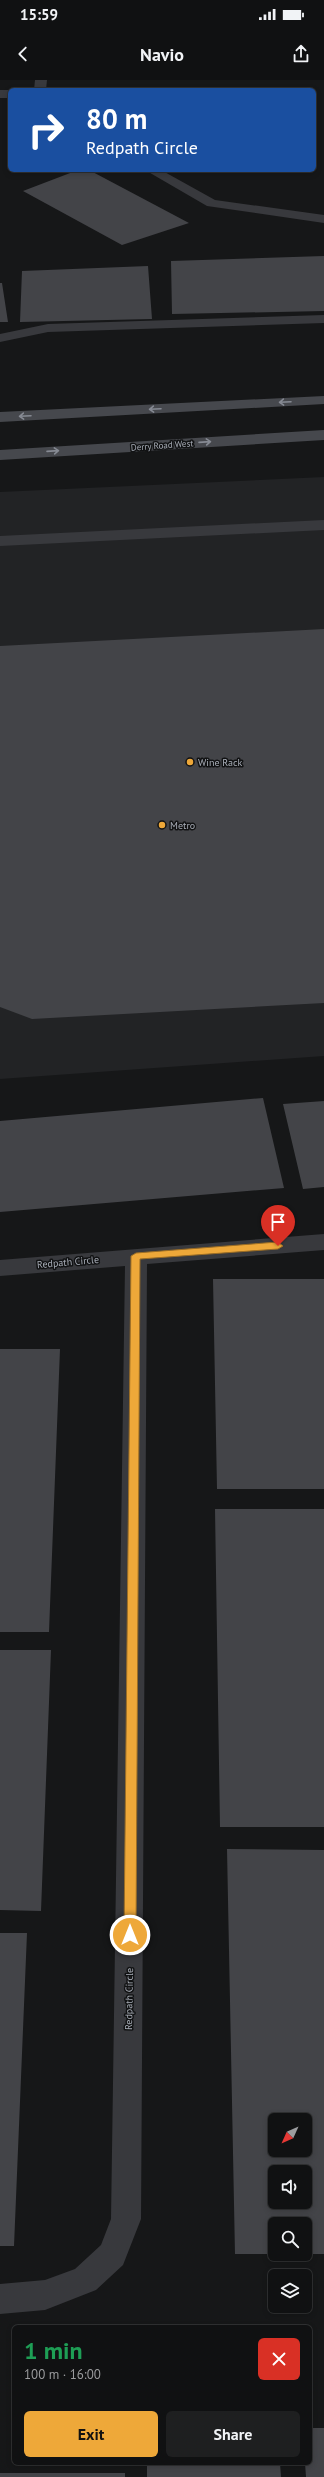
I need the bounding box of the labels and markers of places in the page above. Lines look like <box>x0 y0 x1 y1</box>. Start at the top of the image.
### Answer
place label: Wine Rack <box>198 756 242 769</box>
marker: Wine Rack <box>185 757 195 767</box>
place label: Metro <box>170 819 195 832</box>
marker: Metro <box>157 820 167 830</box>
pin <box>261 1205 295 1246</box>

